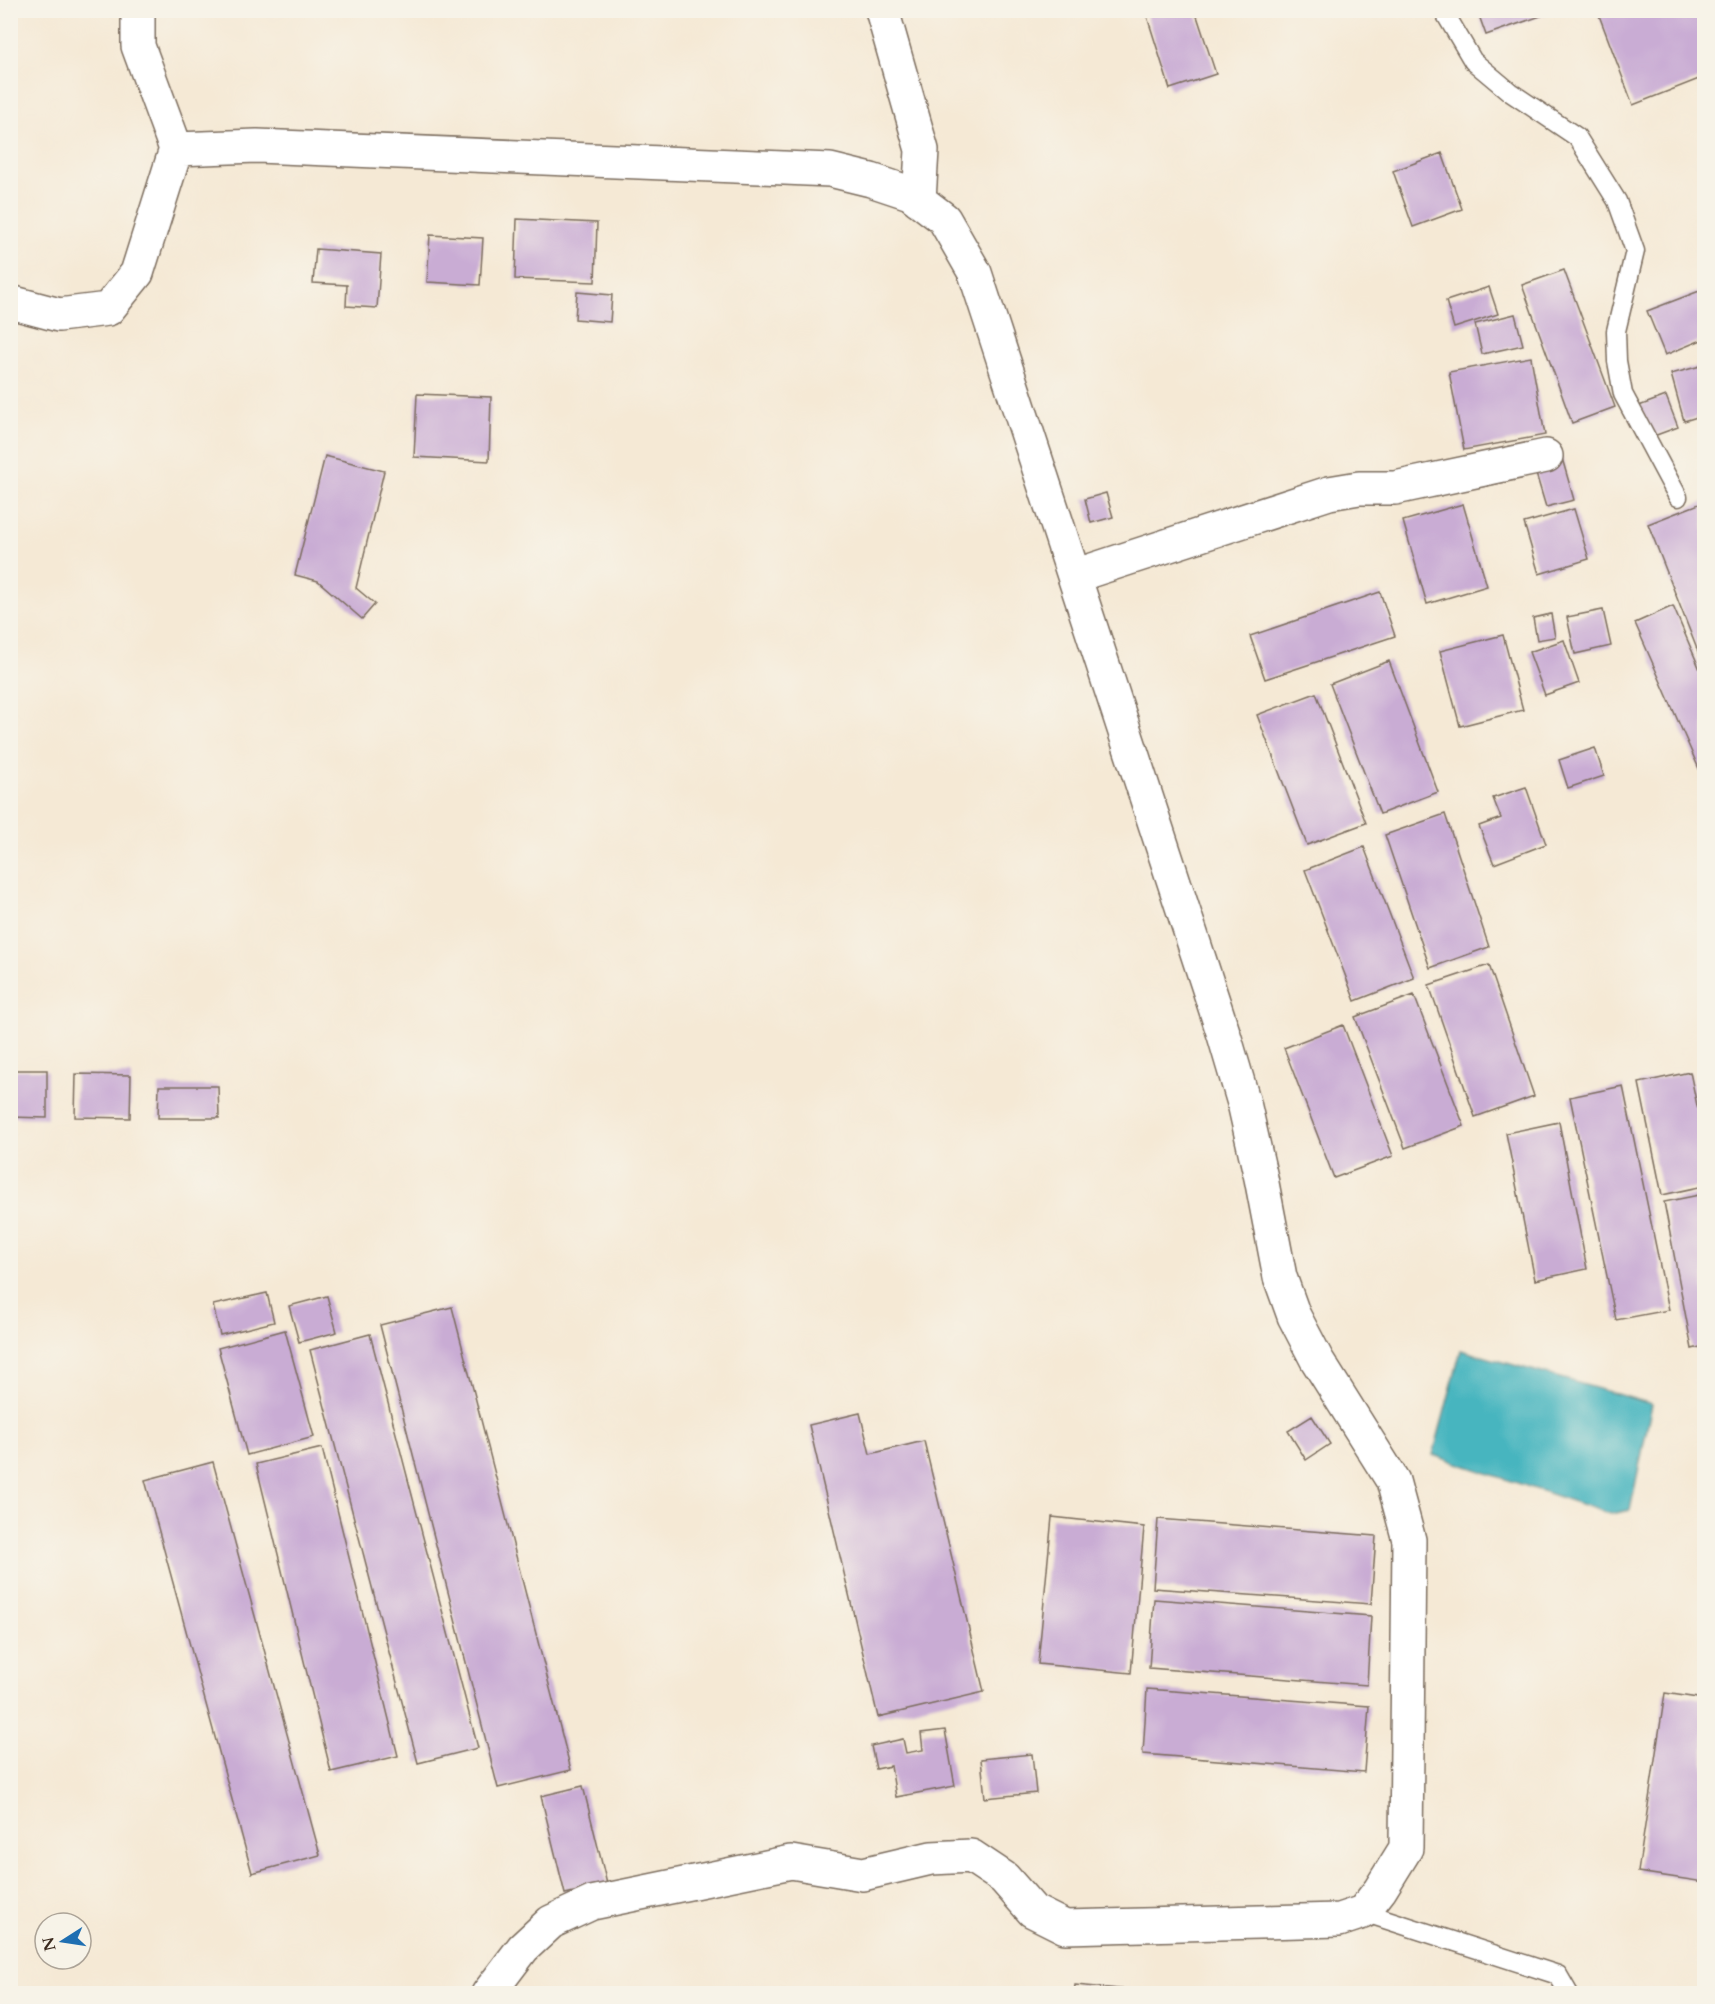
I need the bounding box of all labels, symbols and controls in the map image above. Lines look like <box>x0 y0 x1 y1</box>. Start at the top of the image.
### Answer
north arrow <box>33 1911 93 1971</box>
text: N <box>37 1935 62 1953</box>

